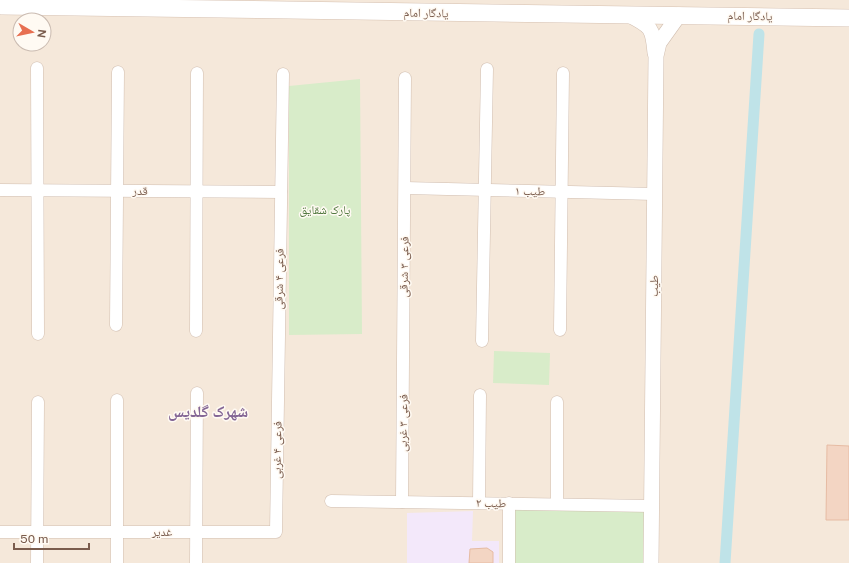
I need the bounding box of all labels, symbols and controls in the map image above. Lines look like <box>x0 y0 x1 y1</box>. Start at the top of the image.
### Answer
street label: یادگار امام <box>403 6 449 21</box>
street label: یادگار امام <box>727 9 773 24</box>
north arrow <box>12 12 52 52</box>
text: N <box>35 28 48 39</box>
street label: قدر <box>131 184 148 198</box>
street label: طیب ۱ <box>515 184 545 199</box>
park label: پارک شقایق <box>300 203 351 217</box>
street label: فرعی ۳ شرقی <box>396 236 412 298</box>
street label: فرعی ۴ شرقی <box>271 248 287 310</box>
street label: طیب <box>647 275 662 297</box>
street label: فرعی ۳ غربی <box>395 394 411 452</box>
district label: شهرک گلدیس <box>168 402 248 421</box>
street label: فرعی ۴ غربی <box>269 421 285 479</box>
street label: طیب ۲ <box>476 496 506 511</box>
scale bar <box>14 525 89 551</box>
street label: غدیر <box>151 525 172 539</box>
text: 50 m <box>20 532 48 546</box>

